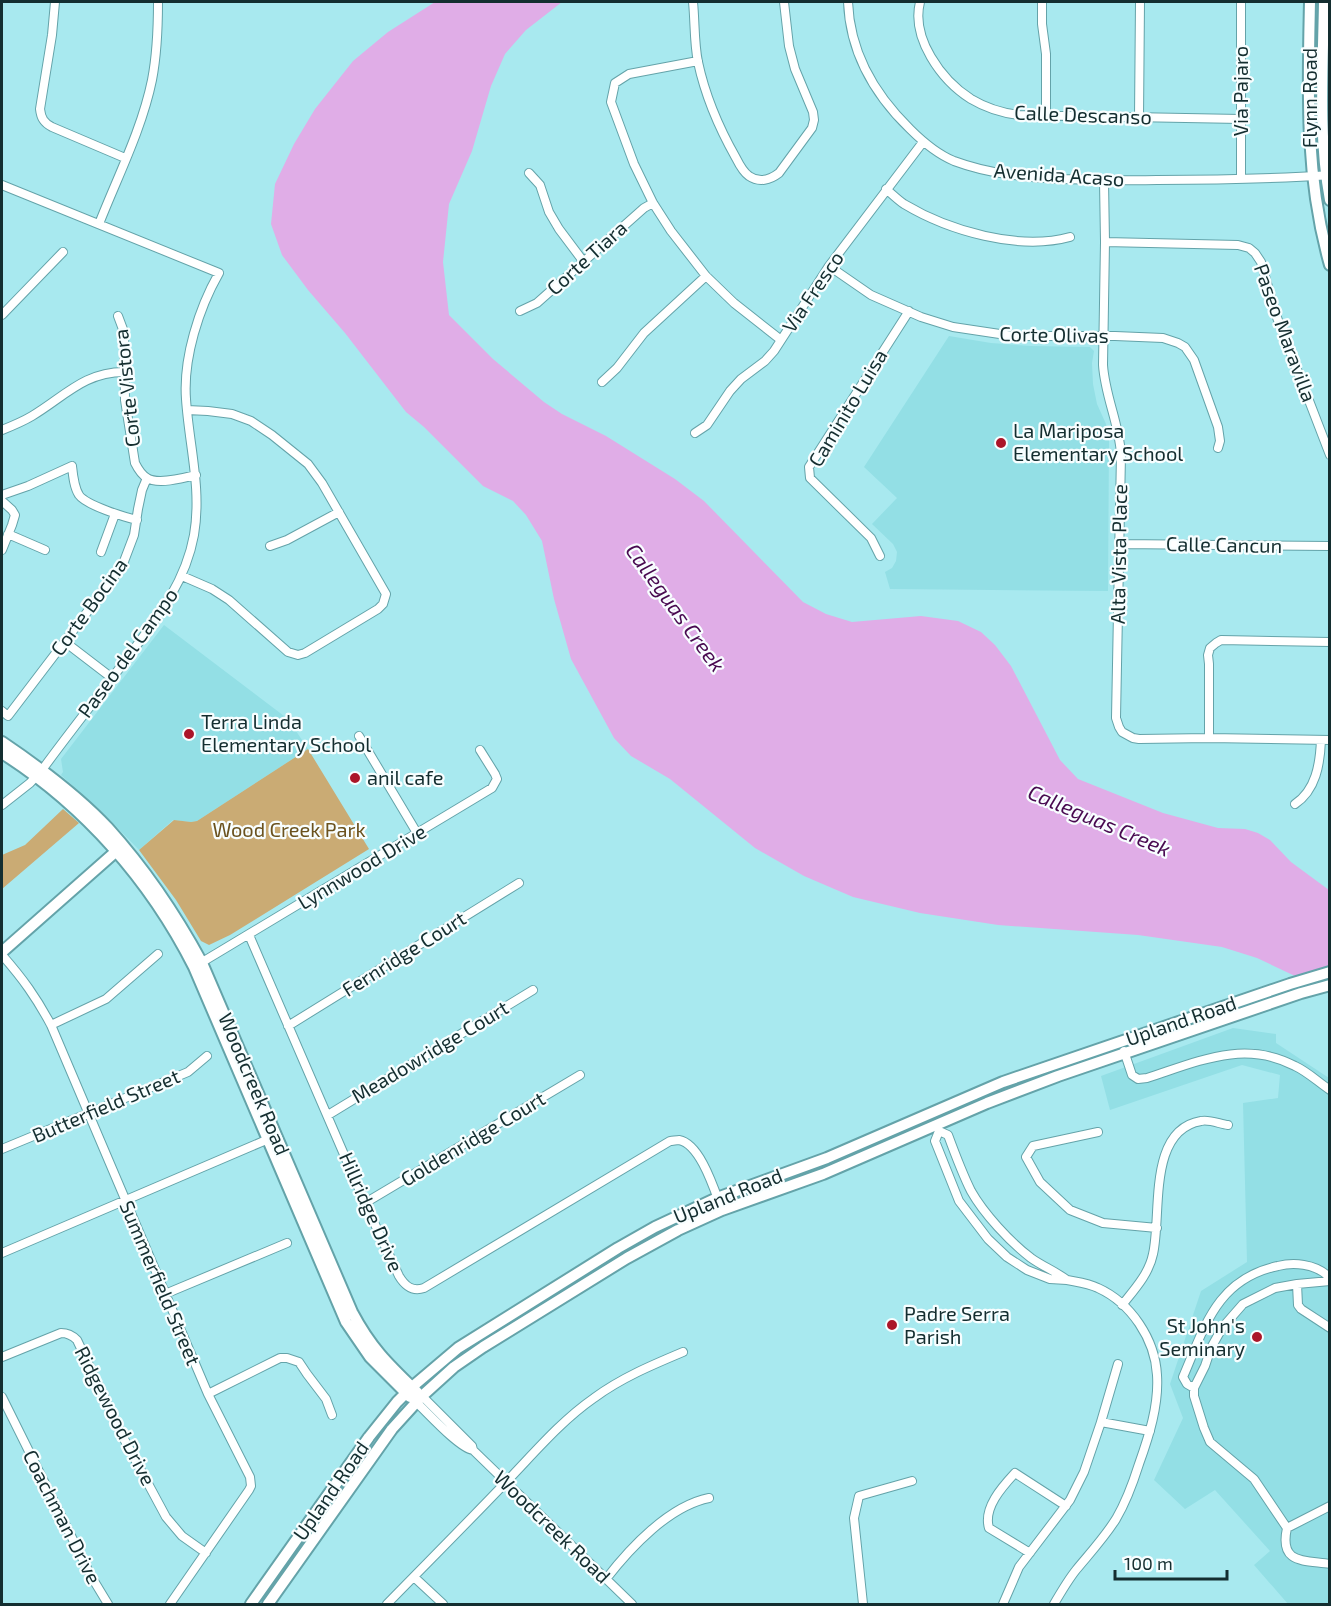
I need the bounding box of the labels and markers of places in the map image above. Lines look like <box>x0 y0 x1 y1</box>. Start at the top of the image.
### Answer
place label: La Mariposa Elementary School <box>1013 418 1183 465</box>
marker: La Mariposa Elementary School <box>994 436 1008 450</box>
place label: Terra Linda Elementary School <box>201 709 371 756</box>
marker: Terra Linda Elementary School <box>182 727 196 741</box>
place label: anil cafe <box>367 765 443 789</box>
marker: anil cafe <box>348 771 362 785</box>
place label: Padre Serra Parish <box>904 1301 1010 1348</box>
place label: St John's Seminary <box>1159 1313 1245 1360</box>
marker: Padre Serra Parish <box>885 1318 899 1332</box>
marker: St John's Seminary <box>1250 1330 1264 1344</box>

